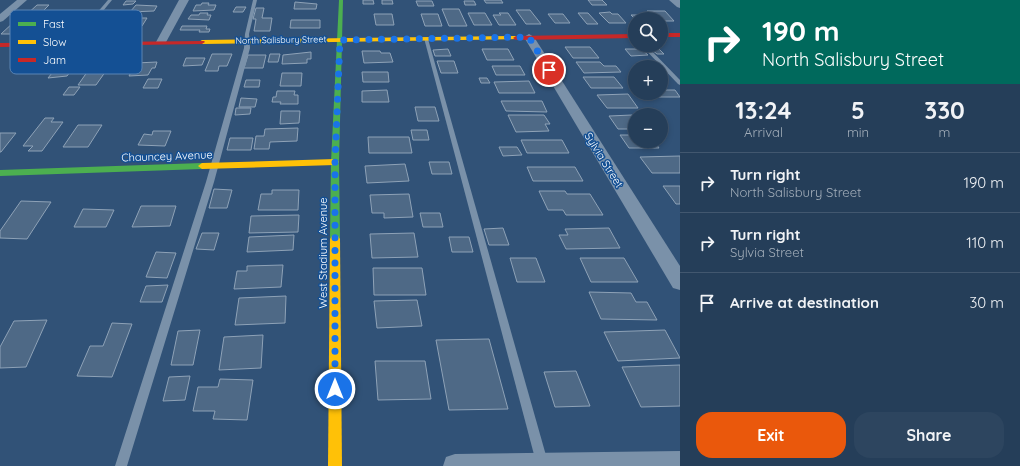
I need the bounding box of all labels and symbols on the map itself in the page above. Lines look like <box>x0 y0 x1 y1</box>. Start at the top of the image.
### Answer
legend <box>10 10 142 74</box>
text: Fast <box>43 17 65 31</box>
street label: North Salisbury Street <box>235 33 327 46</box>
text: Slow <box>43 35 67 49</box>
text: Jam <box>43 53 66 67</box>
pin <box>532 53 566 87</box>
street label: Sylvia Street <box>581 130 627 190</box>
street label: Chauncey Avenue <box>121 147 213 165</box>
street label: West Stadium Avenue <box>316 197 330 309</box>
position arrow <box>314 368 356 410</box>

